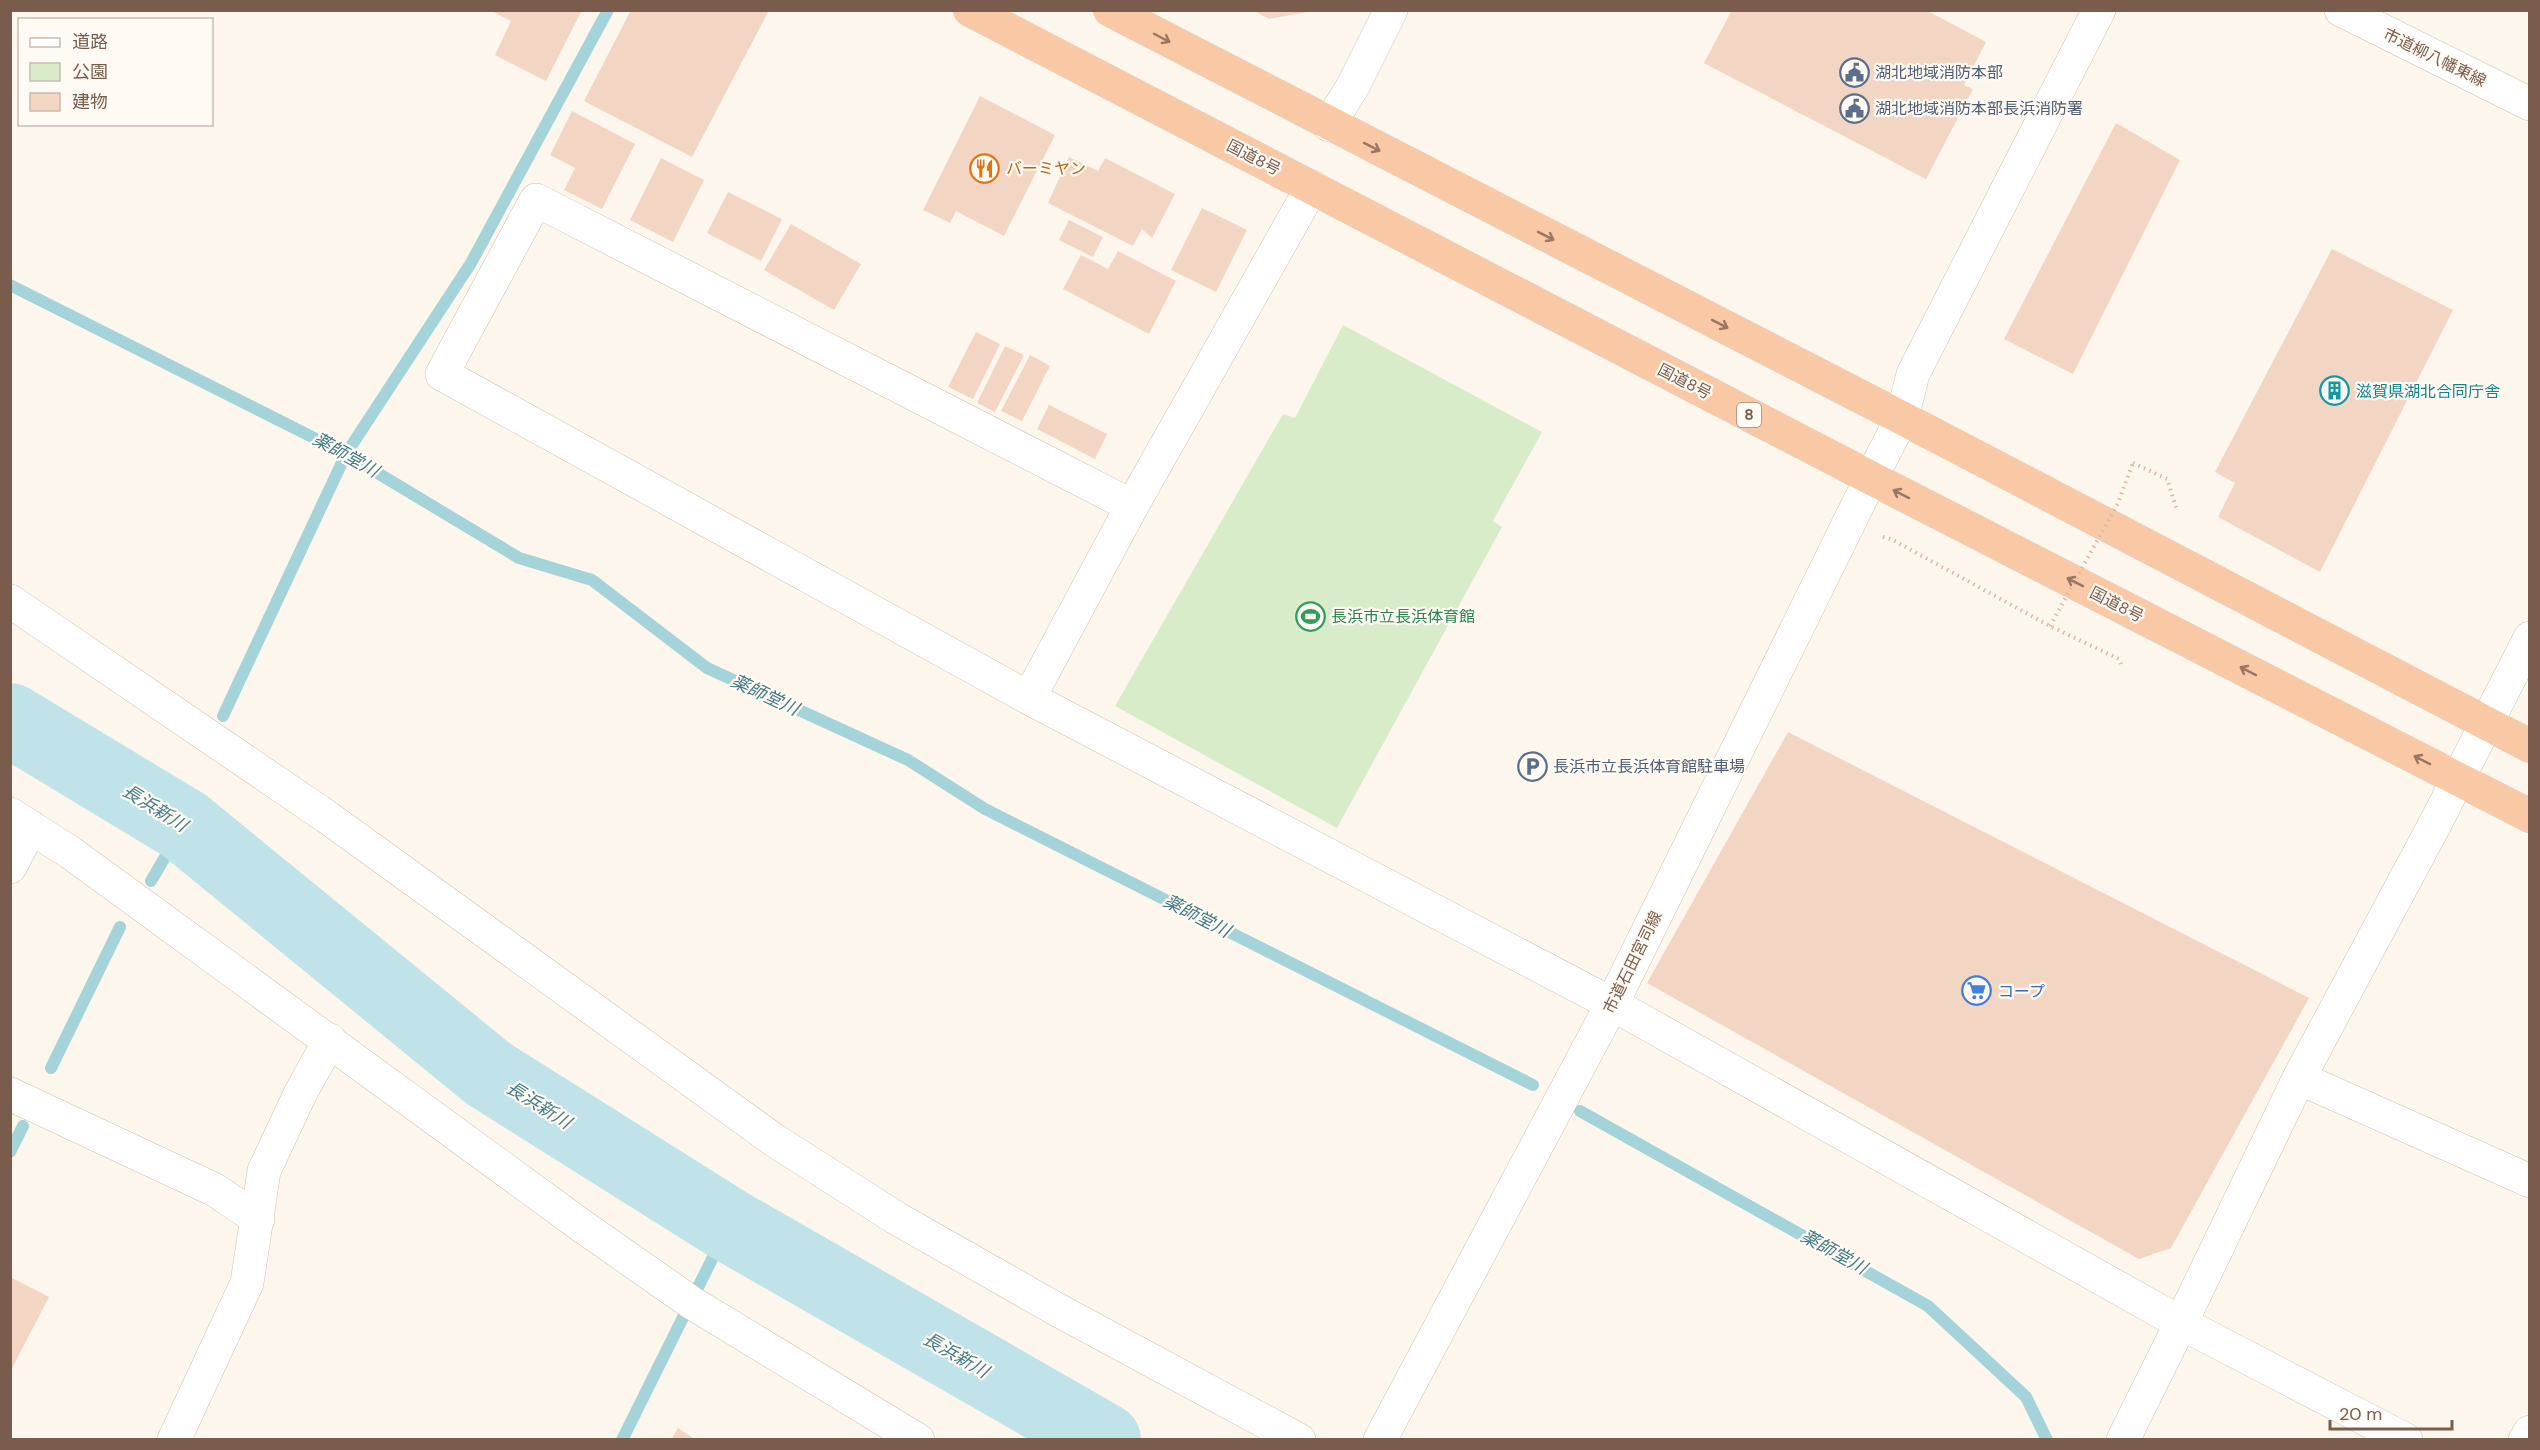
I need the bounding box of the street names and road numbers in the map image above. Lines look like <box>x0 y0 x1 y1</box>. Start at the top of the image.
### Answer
street label: 市道柳八幡東線 <box>2380 23 2490 91</box>
street label: 国道8号 <box>1223 135 1284 180</box>
street label: 国道8号 <box>1654 359 1715 404</box>
road number: 8 <box>1737 403 1761 427</box>
street label: 国道8号 <box>2086 582 2147 627</box>
street label: 市道石田宮司線 <box>1598 907 1666 1017</box>

